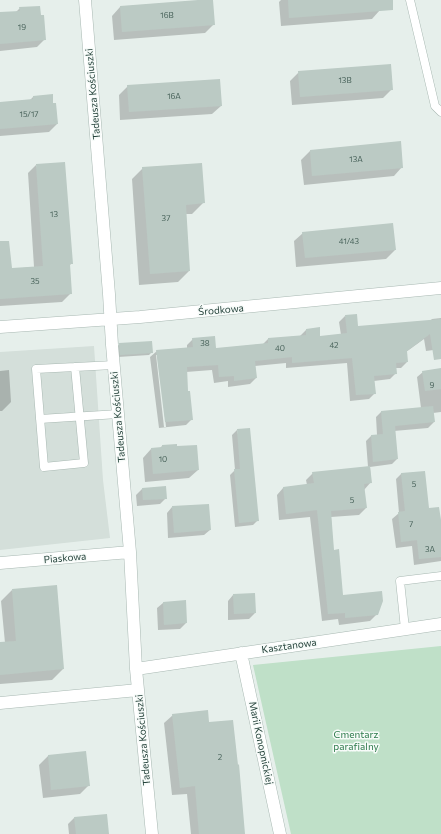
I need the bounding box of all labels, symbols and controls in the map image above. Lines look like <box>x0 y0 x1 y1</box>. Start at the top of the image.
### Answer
house number: 16B <box>160 10 174 20</box>
house number: 19 <box>18 22 26 32</box>
street label: Tadeusza Kościuszki <box>83 48 103 140</box>
house number: 13B <box>338 75 352 85</box>
house number: 16A <box>167 91 181 101</box>
house number: 15/17 <box>19 109 39 119</box>
house number: 13A <box>349 154 363 164</box>
house number: 13 <box>50 209 58 219</box>
house number: 37 <box>162 213 170 223</box>
house number: 41/43 <box>339 236 359 246</box>
house number: 35 <box>30 276 40 286</box>
street label: Środkowa <box>198 302 244 318</box>
house number: 38 <box>200 338 210 348</box>
house number: 42 <box>329 340 339 350</box>
house number: 40 <box>275 343 285 353</box>
street label: Tadeusza Kościuszki <box>108 371 128 463</box>
house number: 9 <box>430 380 434 390</box>
house number: 10 <box>159 454 167 464</box>
house number: 5 <box>412 479 416 489</box>
house number: 5 <box>350 495 354 505</box>
house number: 7 <box>409 519 413 529</box>
house number: 3A <box>425 544 435 554</box>
street label: Piaskowa <box>43 550 87 566</box>
street label: Kasztanowa <box>261 636 317 656</box>
street label: Tadeusza Kościuszki <box>133 694 153 786</box>
street label: Marii Konopnickiej <box>246 700 276 786</box>
park label: Cmentarz parafialny <box>333 729 379 752</box>
house number: 2 <box>218 752 222 762</box>

